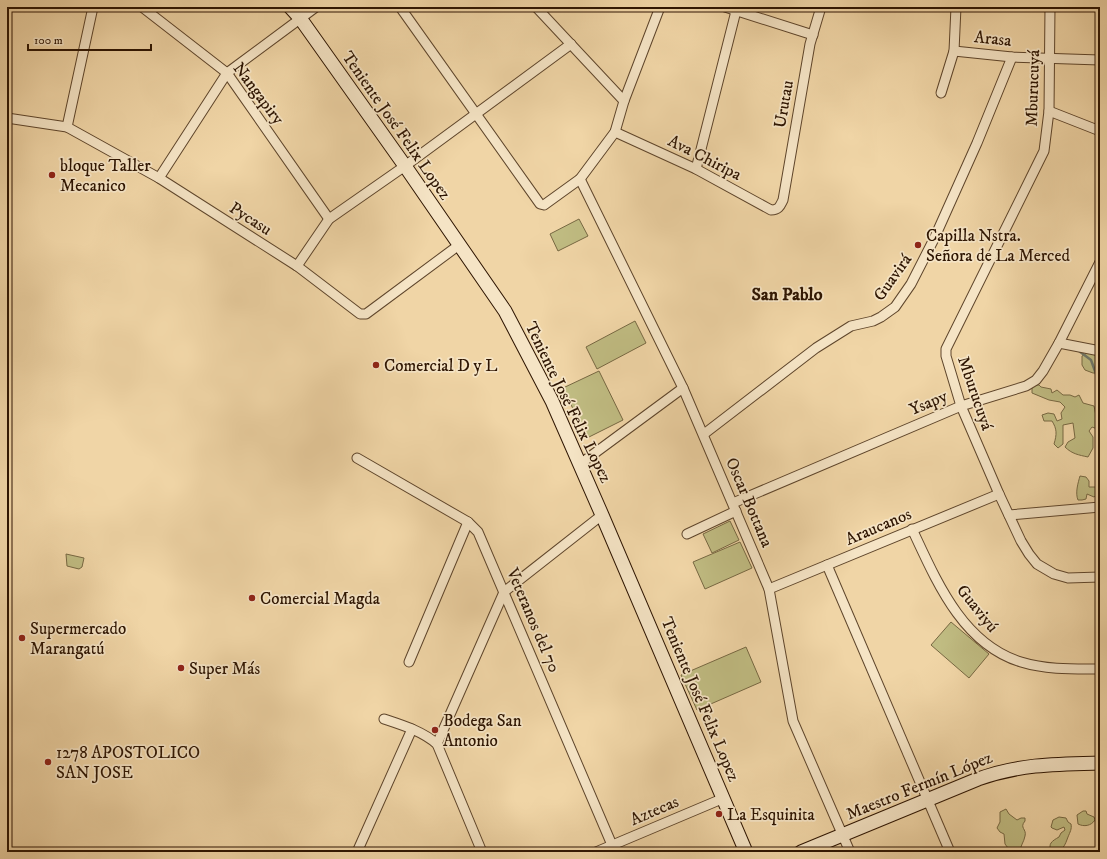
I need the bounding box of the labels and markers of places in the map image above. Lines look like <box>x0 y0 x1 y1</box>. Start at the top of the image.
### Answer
place label: bloque Taller Mecanico <box>60 155 151 197</box>
marker: bloque Taller Mecanico <box>47 170 57 180</box>
place label: Capilla Nstra. Señora de La Merced <box>926 225 1070 267</box>
marker: Capilla Nstra. Señora de La Merced <box>913 240 923 250</box>
place label: Comercial D y L <box>384 355 498 377</box>
marker: Comercial D y L <box>371 360 381 370</box>
place label: Comercial Magda <box>260 588 381 610</box>
marker: Comercial Magda <box>247 593 257 603</box>
place label: Supermercado Marangatú <box>30 618 126 660</box>
marker: Supermercado Marangatú <box>17 633 27 643</box>
place label: Super Más <box>189 658 260 680</box>
marker: Super Más <box>176 663 186 673</box>
place label: Bodega San Antonio <box>443 710 522 752</box>
marker: Bodega San Antonio <box>430 725 440 735</box>
place label: 1278 APOSTOLICO SAN JOSE <box>56 742 200 784</box>
marker: 1278 APOSTOLICO SAN JOSE <box>43 757 53 767</box>
place label: La Esquinita <box>727 804 815 826</box>
marker: La Esquinita <box>714 809 724 819</box>

